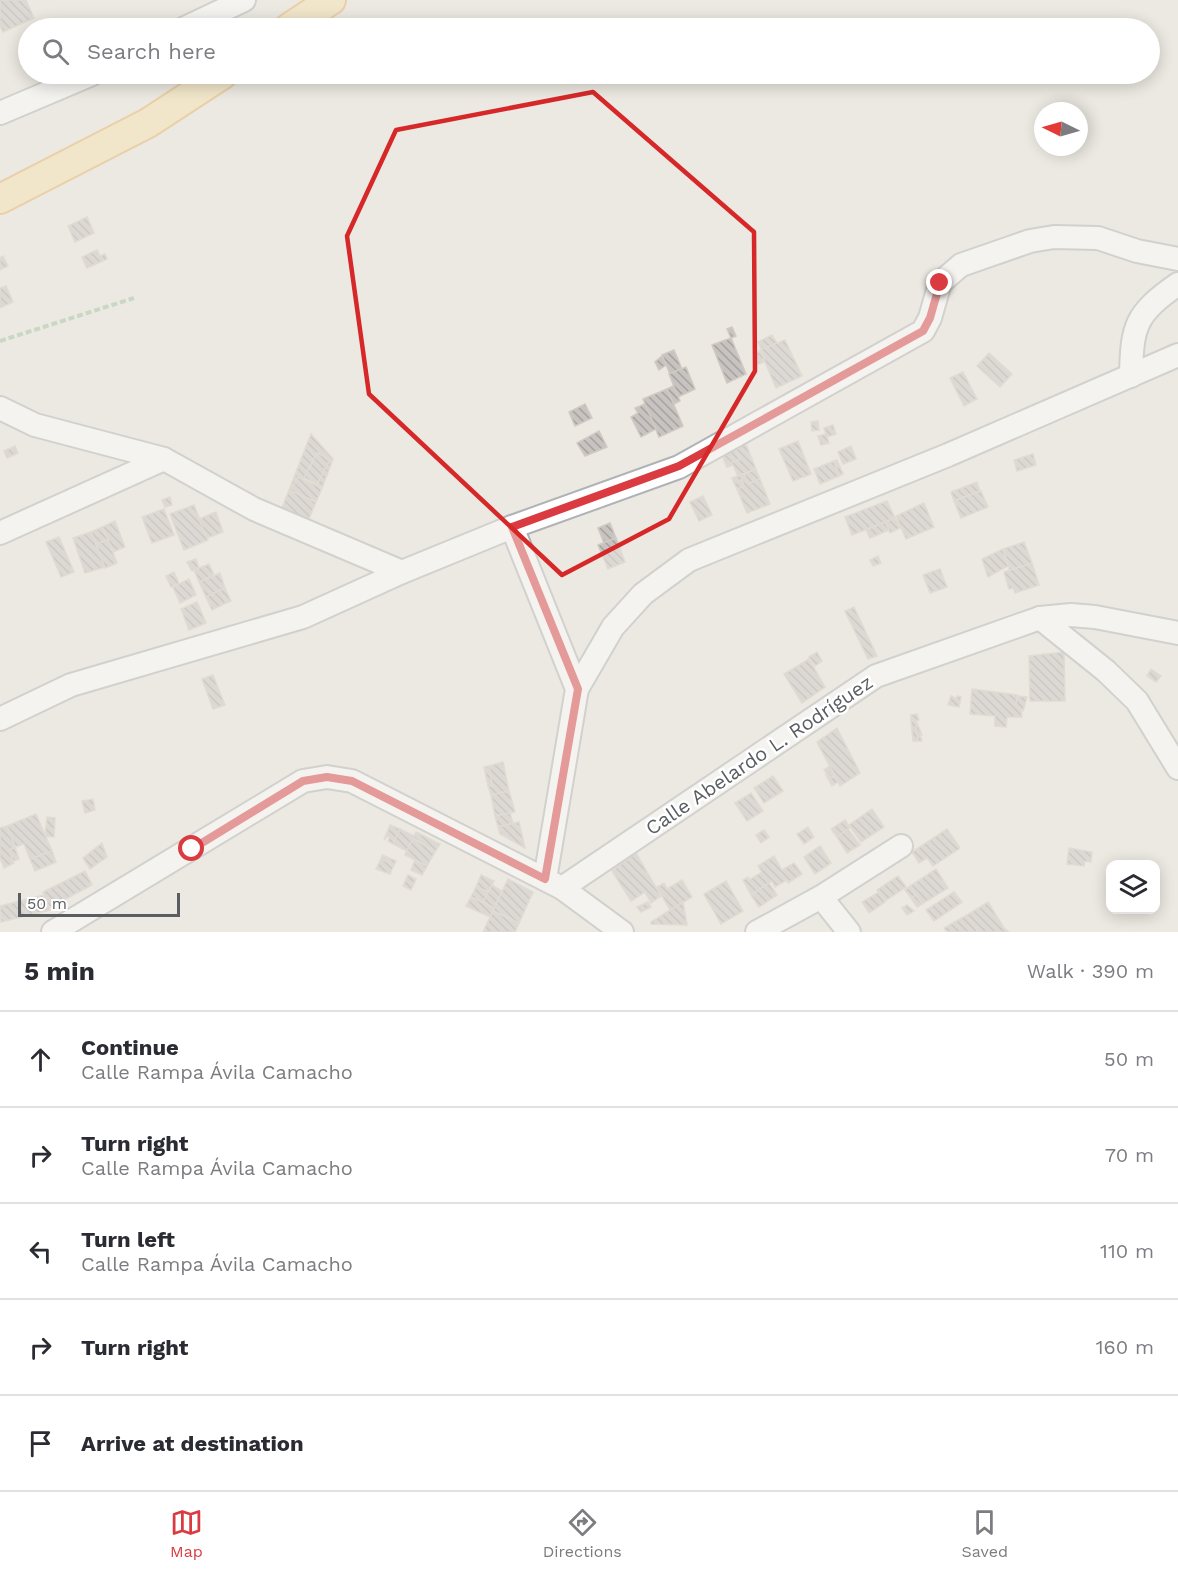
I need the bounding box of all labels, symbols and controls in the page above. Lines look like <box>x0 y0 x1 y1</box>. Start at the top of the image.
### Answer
search box <box>18 18 1160 84</box>
icon: search <box>39 35 72 68</box>
text: Search here <box>87 39 216 64</box>
north arrow <box>1034 102 1088 156</box>
route end <box>926 269 952 295</box>
street label: Calle Abelardo L. Rodríguez <box>641 670 877 840</box>
route start <box>178 835 204 861</box>
map controls <box>1106 860 1160 914</box>
button: layers <box>1106 860 1160 914</box>
scale bar <box>18 890 180 917</box>
text: 50 m <box>27 894 67 913</box>
text: 5 min <box>24 956 95 986</box>
text: Walk · 390 m <box>1027 959 1154 983</box>
text: Continue <box>81 1035 179 1060</box>
icon: ahead <box>24 1043 57 1076</box>
text: 50 m <box>1104 1047 1154 1071</box>
text: Calle Rampa Ávila Camacho <box>81 1060 353 1084</box>
text: Turn right <box>81 1131 188 1156</box>
icon: right <box>24 1139 57 1172</box>
text: 70 m <box>1105 1143 1154 1167</box>
text: Calle Rampa Ávila Camacho <box>81 1156 353 1180</box>
text: Turn left <box>81 1227 175 1252</box>
icon: left <box>24 1235 57 1268</box>
text: 110 m <box>1100 1239 1154 1263</box>
text: Calle Rampa Ávila Camacho <box>81 1252 353 1276</box>
icon: right <box>24 1331 57 1364</box>
text: Turn right <box>81 1335 188 1360</box>
text: 160 m <box>1096 1335 1154 1359</box>
icon: arrive <box>24 1427 57 1460</box>
text: Arrive at destination <box>81 1431 304 1456</box>
tab: Map <box>170 1506 203 1561</box>
tab: Directions <box>543 1506 622 1561</box>
tab: Saved <box>962 1506 1008 1561</box>

